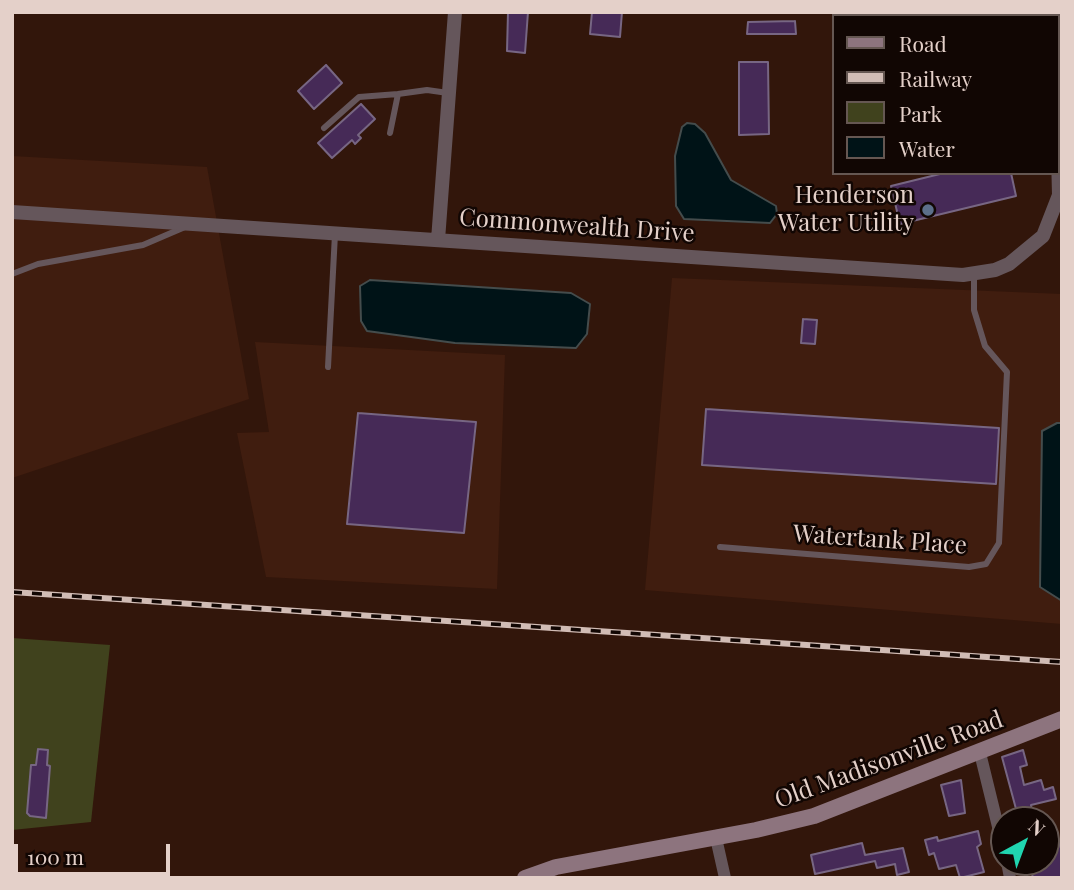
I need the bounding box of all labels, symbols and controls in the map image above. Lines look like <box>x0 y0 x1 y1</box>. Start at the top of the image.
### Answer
legend <box>832 14 1060 175</box>
text: Road <box>899 29 947 57</box>
text: Railway <box>899 64 972 92</box>
text: Park <box>899 99 942 127</box>
text: Water <box>899 134 955 162</box>
place label: Henderson Water Utility <box>778 182 914 238</box>
marker: Henderson Water Utility <box>920 202 936 218</box>
street label: Commonwealth Drive <box>458 203 696 249</box>
street label: Watertank Place <box>792 520 968 560</box>
street label: Old Madisonville Road <box>771 705 1007 815</box>
north arrow <box>990 806 1060 876</box>
text: N <box>1024 812 1051 841</box>
scale bar <box>18 830 173 874</box>
text: 100 m <box>27 842 84 870</box>

